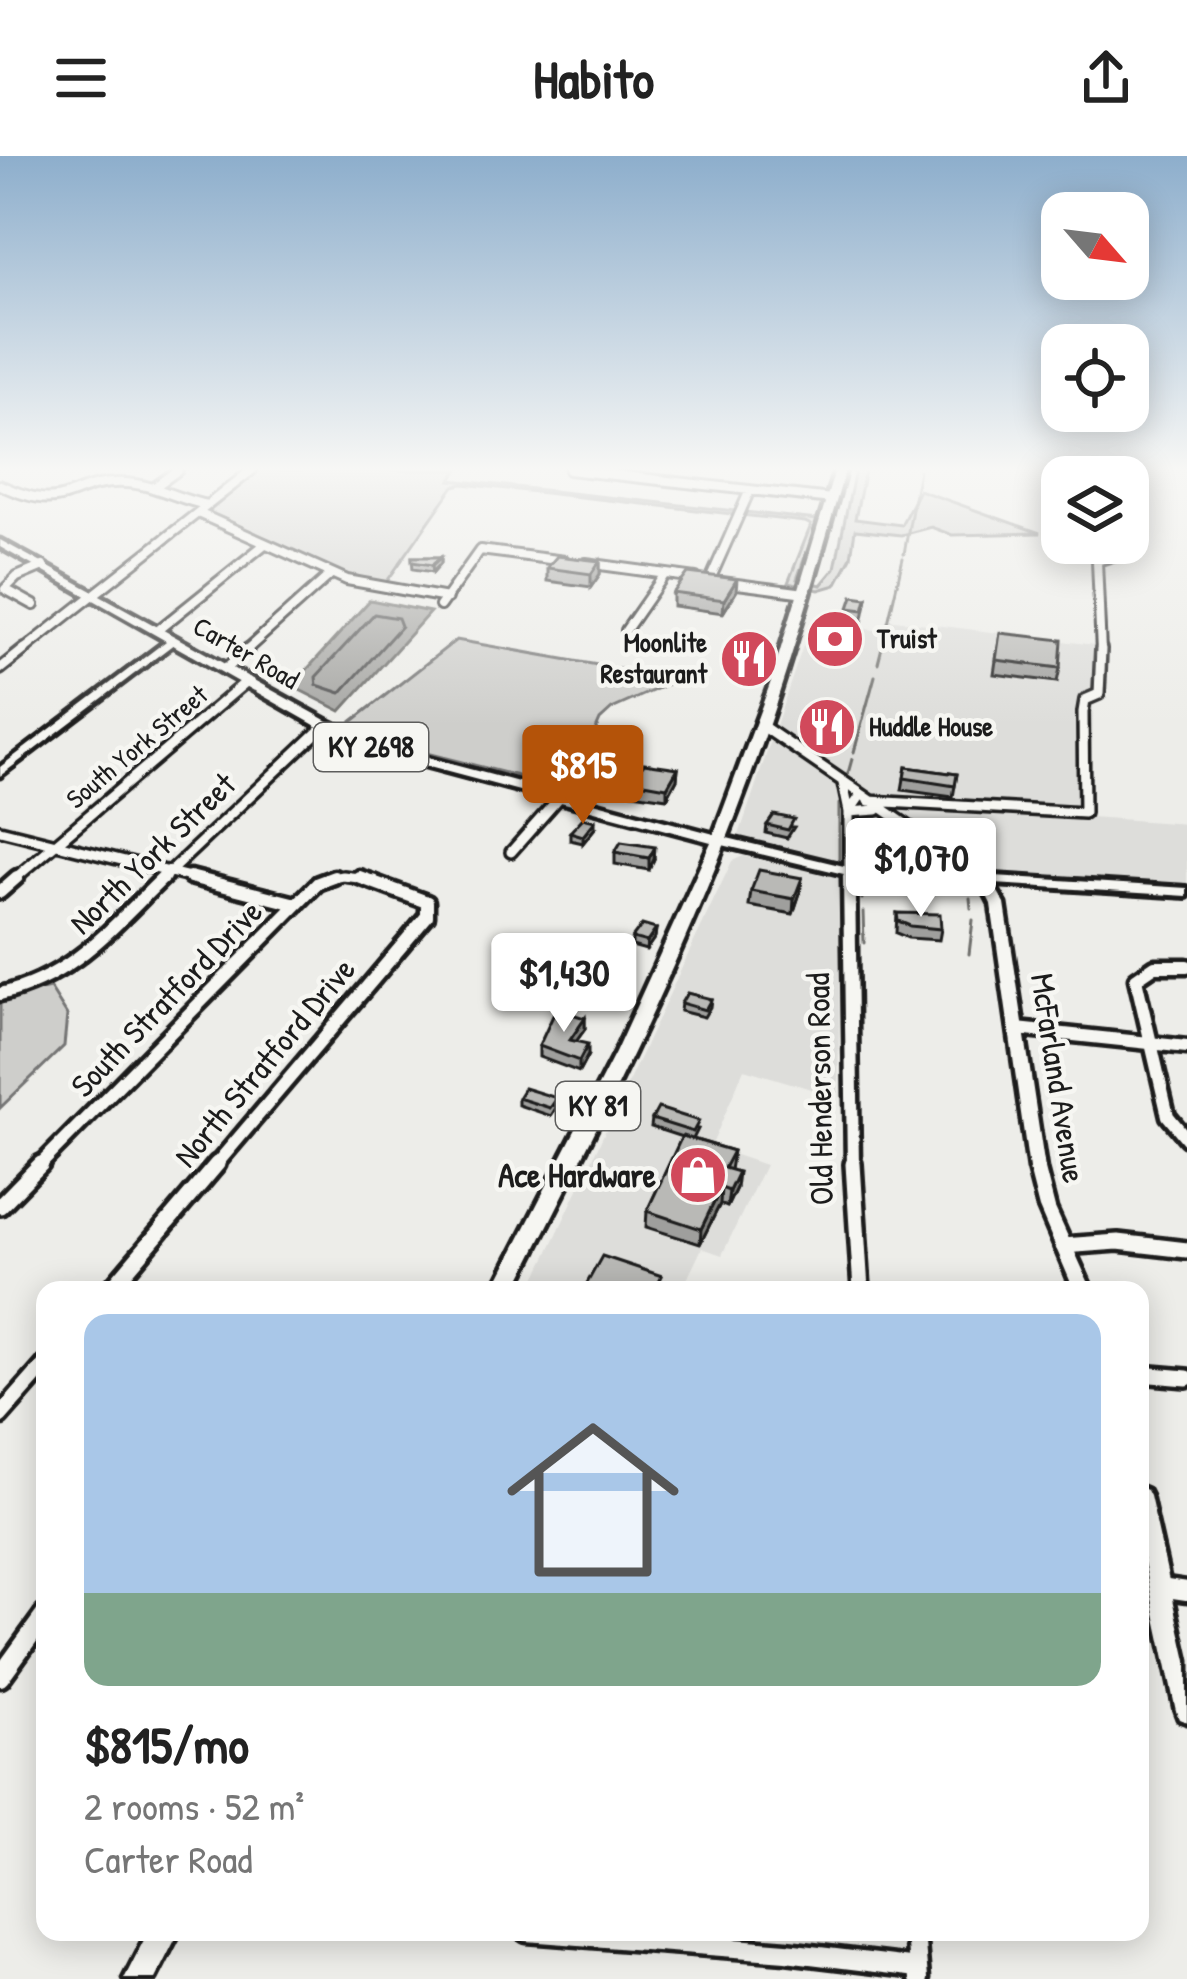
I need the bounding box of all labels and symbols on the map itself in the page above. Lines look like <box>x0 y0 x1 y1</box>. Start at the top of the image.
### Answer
north arrow <box>1041 192 1149 300</box>
street label: Carter Road <box>187 607 306 697</box>
bank icon: Truist <box>804 608 866 670</box>
place label: Truist <box>876 620 938 656</box>
place label: Moonlite Restaurant <box>600 624 709 691</box>
restaurant icon: Moonlite Restaurant <box>718 628 780 690</box>
street label: South York Street <box>58 676 215 816</box>
restaurant icon: Huddle House <box>796 696 858 758</box>
place label: Huddle House <box>869 708 993 744</box>
road number: KY 2698 <box>314 723 428 771</box>
pin: $815 <box>512 725 654 827</box>
street label: North York Street <box>59 762 245 944</box>
pin: $1,070 <box>823 818 1019 920</box>
street label: South Stratford Drive <box>60 890 272 1106</box>
pin: $1,430 <box>466 933 662 1035</box>
street label: North Stratford Drive <box>163 948 365 1176</box>
street label: McFarland Avenue <box>1021 970 1097 1186</box>
street label: Old Henderson Road <box>795 972 843 1206</box>
road number: KY 81 <box>556 1082 640 1130</box>
shop icon: Ace Hardware <box>667 1144 729 1206</box>
place label: Ace Hardware <box>498 1153 657 1197</box>

